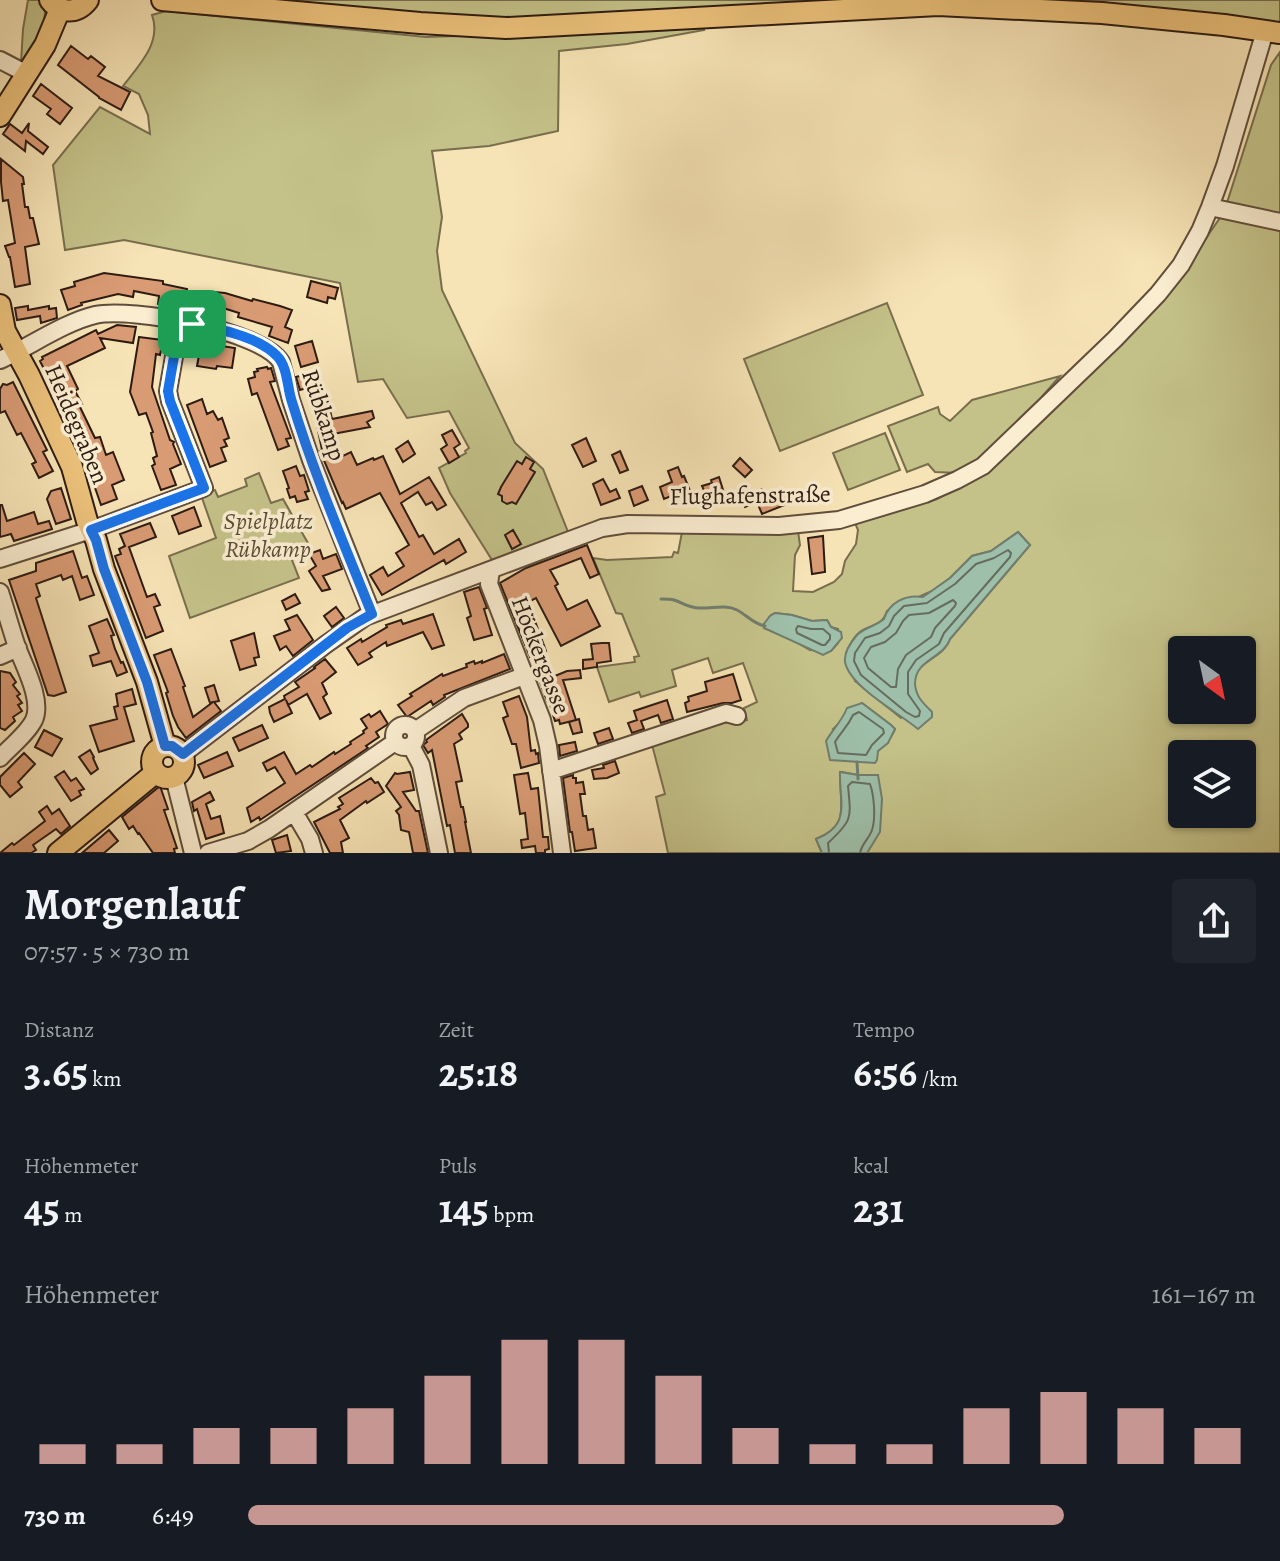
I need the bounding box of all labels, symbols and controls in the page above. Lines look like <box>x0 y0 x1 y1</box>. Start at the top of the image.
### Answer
pin <box>158 290 226 358</box>
icon: arrive <box>170 302 214 346</box>
street label: Heidegraben <box>38 359 116 489</box>
street label: Rübkamp <box>294 365 354 465</box>
street label: Flughafenstraße <box>669 478 831 512</box>
park label: Spielplatz Rübkamp <box>224 505 313 565</box>
street label: Höckergasse <box>504 591 578 719</box>
north arrow <box>1168 636 1256 724</box>
map controls <box>1168 636 1256 828</box>
button: layers <box>1168 740 1256 828</box>
text: Morgenlauf <box>24 874 240 934</box>
button: share <box>1172 879 1256 963</box>
text: 07:57 · 5 × 730 m <box>24 934 190 969</box>
text: Distanz <box>24 1015 94 1045</box>
text: Zeit <box>439 1015 474 1045</box>
text: Tempo <box>853 1015 915 1045</box>
text: 3.65 <box>24 1045 88 1100</box>
text: 25:18 <box>439 1045 518 1100</box>
text: 6:56 <box>853 1045 917 1100</box>
text: km <box>88 1064 122 1094</box>
text: /km <box>917 1064 958 1094</box>
text: Höhenmeter <box>24 1151 138 1181</box>
text: Puls <box>439 1151 477 1181</box>
text: kcal <box>853 1151 889 1181</box>
text: 45 <box>24 1181 60 1236</box>
text: 145 <box>439 1181 489 1236</box>
text: 231 <box>853 1181 904 1236</box>
text: m <box>60 1200 83 1230</box>
text: bpm <box>489 1200 534 1230</box>
text: Höhenmeter <box>24 1277 159 1312</box>
text: 161–167 m <box>1152 1277 1256 1312</box>
text: 730 m <box>24 1498 86 1533</box>
text: 6:49 <box>152 1498 194 1533</box>

